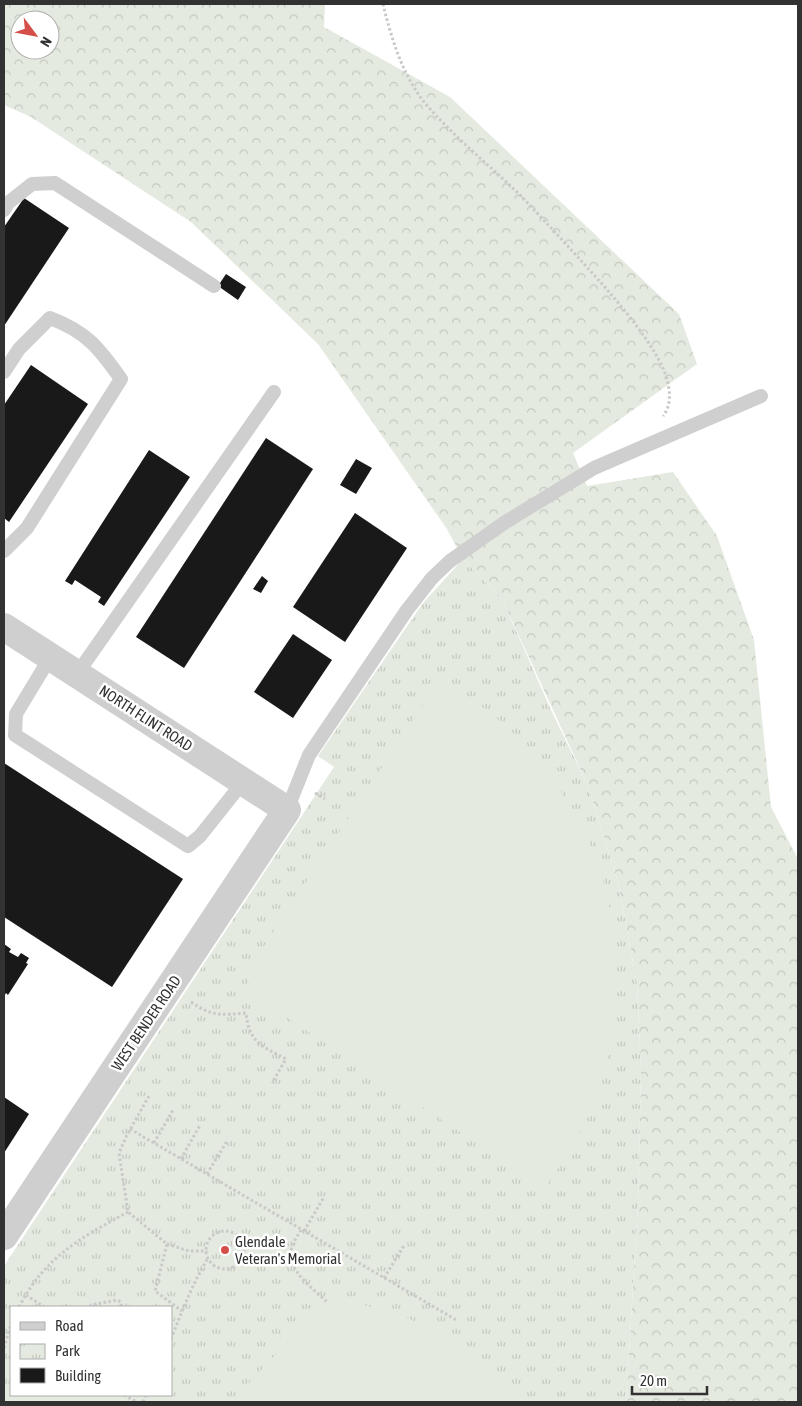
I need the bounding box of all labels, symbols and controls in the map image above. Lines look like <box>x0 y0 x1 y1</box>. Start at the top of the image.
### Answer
north arrow <box>10 10 60 60</box>
text: N <box>37 34 55 50</box>
street label: NORTH FLINT ROAD <box>96 682 196 754</box>
street label: WEST BENDER ROAD <box>108 972 184 1074</box>
place label: Glendale Veteran's Memorial <box>235 1233 341 1267</box>
marker: Glendale Veteran's Memorial <box>219 1244 231 1256</box>
legend <box>10 1306 172 1396</box>
text: Road <box>55 1317 84 1334</box>
text: Park <box>55 1342 80 1359</box>
scale bar <box>632 1364 707 1396</box>
text: Building <box>55 1367 101 1384</box>
text: 20 m <box>640 1372 667 1389</box>

